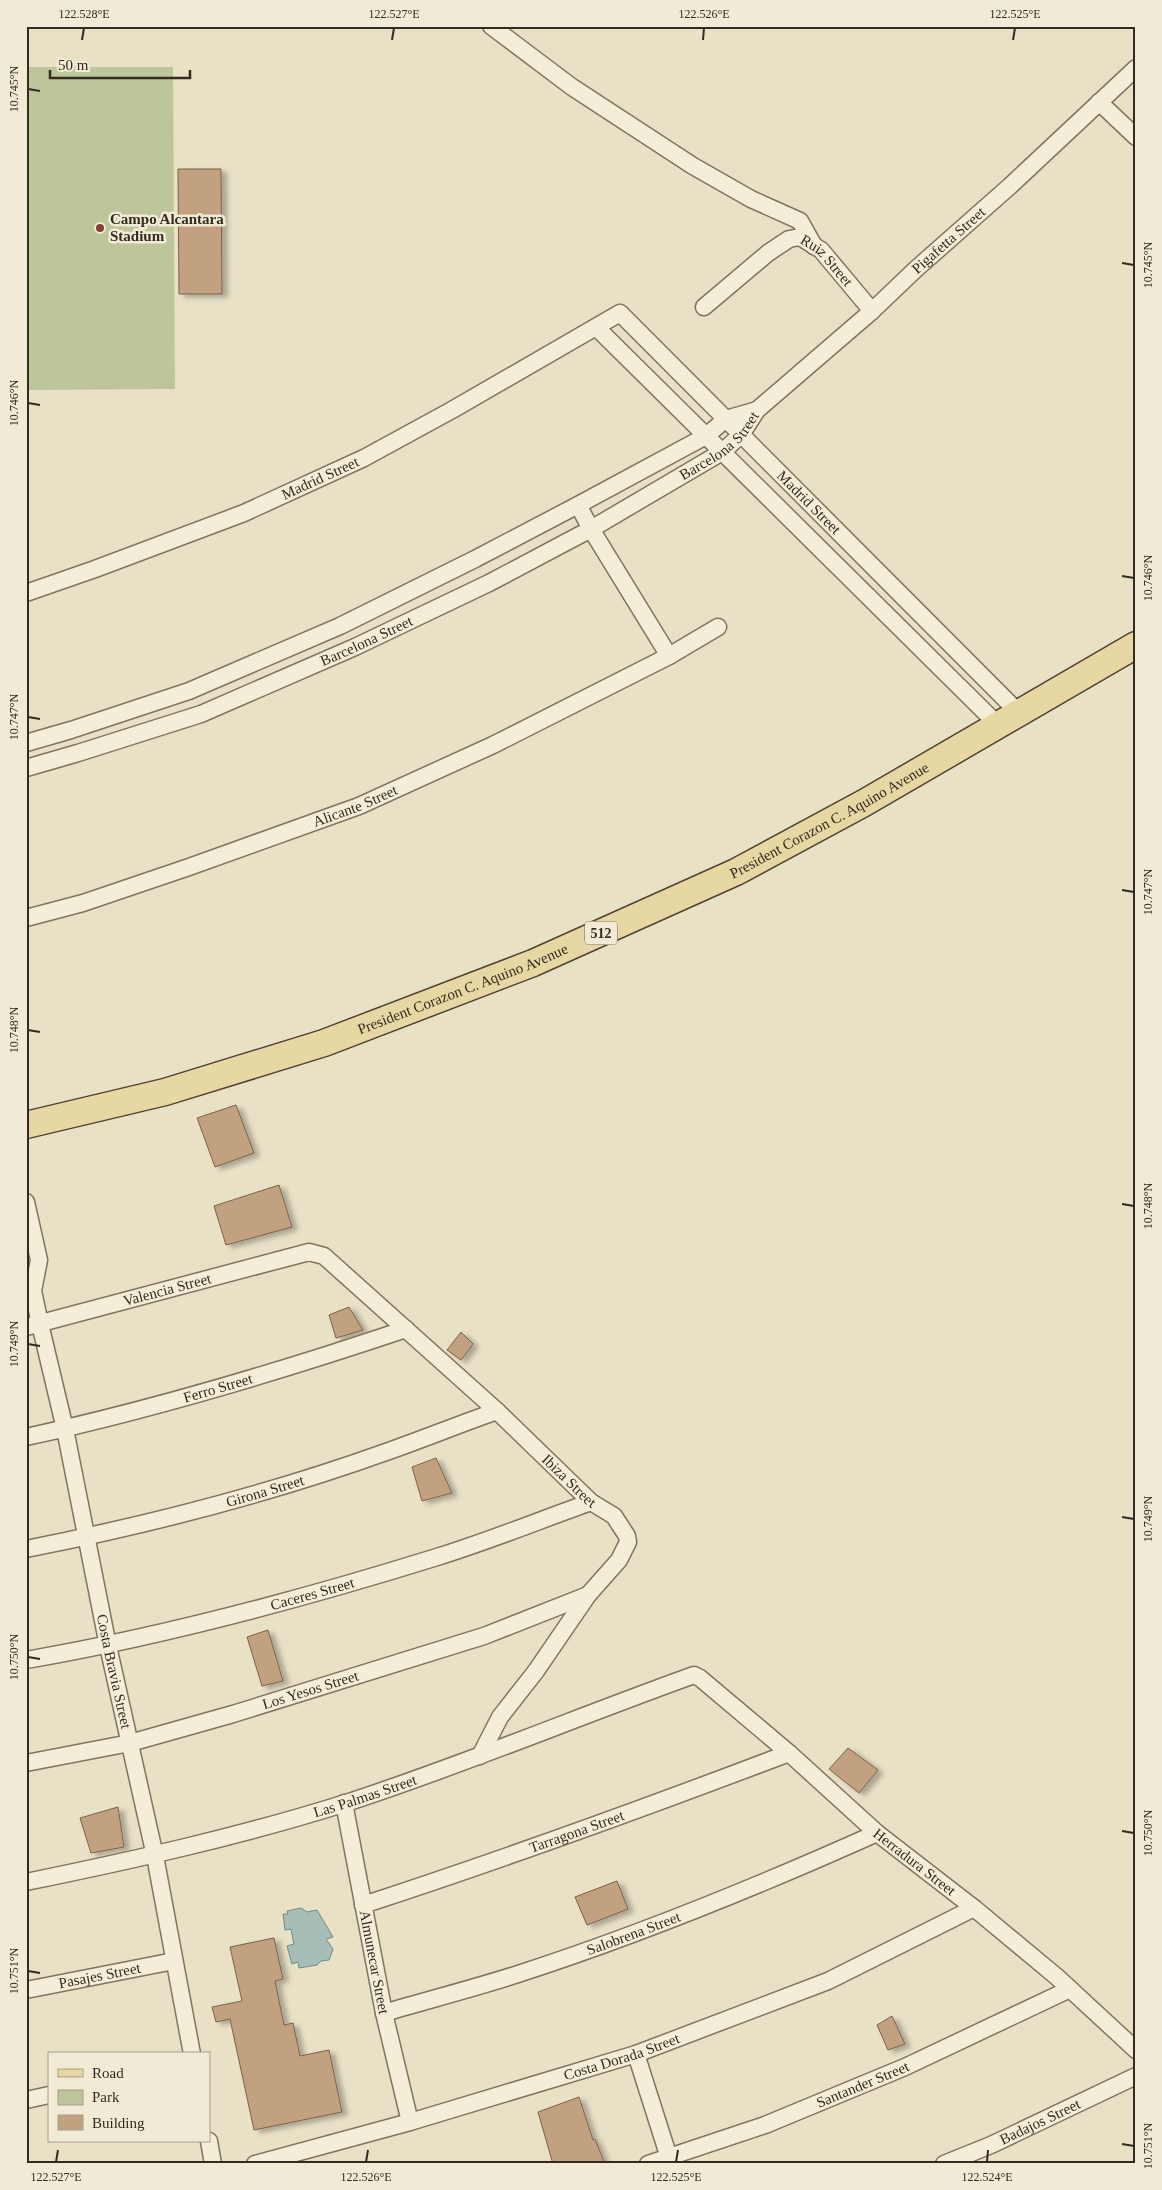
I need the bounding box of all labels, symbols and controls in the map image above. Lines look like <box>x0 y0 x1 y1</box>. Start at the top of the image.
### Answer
text: 122.528°E <box>58 7 110 21</box>
text: 122.527°E <box>368 7 420 21</box>
text: 122.526°E <box>678 7 730 21</box>
text: 122.525°E <box>989 7 1041 21</box>
scale bar <box>50 48 190 80</box>
text: 50 m <box>58 57 89 73</box>
text: 10.745°N <box>7 65 21 112</box>
street label: Pigafetta Street <box>909 203 989 277</box>
place label: Campo Alcantara Stadium <box>110 211 224 244</box>
marker: Campo Alcantara Stadium <box>94 222 106 234</box>
street label: Ruiz Street <box>798 231 856 290</box>
text: 10.745°N <box>1141 241 1155 288</box>
text: 10.746°N <box>7 379 21 426</box>
street label: Barcelona Street <box>677 408 762 483</box>
street label: Madrid Street <box>279 453 362 503</box>
street label: Madrid Street <box>774 467 844 538</box>
text: 10.746°N <box>1141 554 1155 601</box>
street label: Barcelona Street <box>318 612 416 669</box>
text: 10.747°N <box>7 693 21 740</box>
street label: President Corazon C. Aquino Avenue <box>728 759 932 882</box>
street label: Alicante Street <box>311 781 401 830</box>
text: 10.747°N <box>1141 868 1155 915</box>
road number: 512 <box>585 921 617 944</box>
street label: President Corazon C. Aquino Avenue <box>355 940 571 1037</box>
text: 10.748°N <box>7 1006 21 1053</box>
text: 10.748°N <box>1141 1182 1155 1229</box>
street label: Valencia Street <box>121 1270 214 1309</box>
text: 10.749°N <box>7 1320 21 1367</box>
street label: Ferro Street <box>181 1370 255 1406</box>
street label: Ibiza Street <box>539 1451 599 1511</box>
street label: Girona Street <box>224 1472 307 1510</box>
text: 10.749°N <box>1141 1495 1155 1542</box>
street label: Caceres Street <box>269 1574 357 1613</box>
street label: Costa Bravia Street <box>94 1613 134 1731</box>
text: 10.750°N <box>7 1633 21 1680</box>
street label: Los Yesos Street <box>260 1667 361 1712</box>
street label: Las Palmas Street <box>312 1771 420 1820</box>
street label: Tarragona Street <box>527 1807 627 1856</box>
text: 10.750°N <box>1141 1809 1155 1856</box>
street label: Herradura Street <box>870 1825 959 1899</box>
street label: Salobrena Street <box>584 1908 683 1958</box>
street label: Almunecar Street <box>357 1909 392 2016</box>
text: 10.751°N <box>7 1947 21 1994</box>
street label: Pasajes Street <box>57 1960 143 1991</box>
street label: Costa Dorada Street <box>562 2030 682 2083</box>
legend <box>48 2052 210 2142</box>
street label: Santander Street <box>814 2058 912 2111</box>
text: Road <box>92 2065 124 2081</box>
text: Park <box>92 2089 120 2105</box>
street label: Badajos Street <box>997 2095 1084 2148</box>
text: Building <box>92 2115 145 2131</box>
text: 10.751°N <box>1141 2122 1155 2169</box>
text: 122.527°E <box>30 2170 82 2184</box>
text: 122.526°E <box>340 2170 392 2184</box>
text: 122.525°E <box>650 2170 702 2184</box>
text: 122.524°E <box>961 2170 1013 2184</box>

